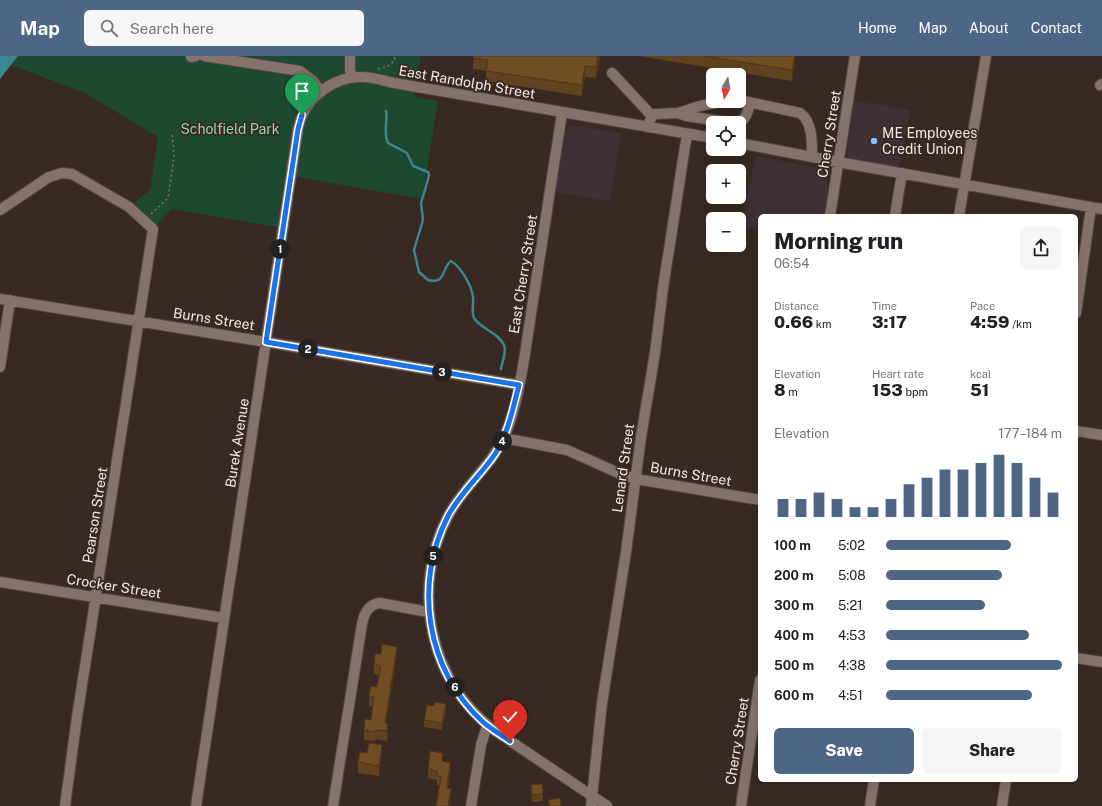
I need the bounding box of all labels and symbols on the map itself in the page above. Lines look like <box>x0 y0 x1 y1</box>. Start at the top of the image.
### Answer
street label: East Randolph Street <box>397 62 537 102</box>
north arrow <box>706 68 746 108</box>
pin <box>285 74 319 115</box>
street label: Cherry Street <box>814 89 844 179</box>
park label: Scholfield Park <box>180 121 280 137</box>
place label: ME Employees Credit Union <box>882 125 977 157</box>
marker: ME Employees Credit Union <box>869 136 879 146</box>
street label: East Cherry Street <box>506 213 540 335</box>
pin: 1 <box>270 239 290 259</box>
street label: Burns Street <box>172 305 256 333</box>
pin: 2 <box>298 339 318 359</box>
pin: 3 <box>432 362 452 382</box>
street label: Burek Avenue <box>222 397 252 489</box>
street label: Lenard Street <box>609 423 637 513</box>
pin: 4 <box>492 431 512 451</box>
street label: Burns Street <box>649 459 733 489</box>
street label: Pearson Street <box>79 466 111 564</box>
pin: 5 <box>423 546 443 566</box>
street label: Crocker Street <box>66 571 162 601</box>
pin: 6 <box>445 677 465 697</box>
street label: Cherry Street <box>722 696 752 786</box>
pin <box>493 700 527 741</box>

